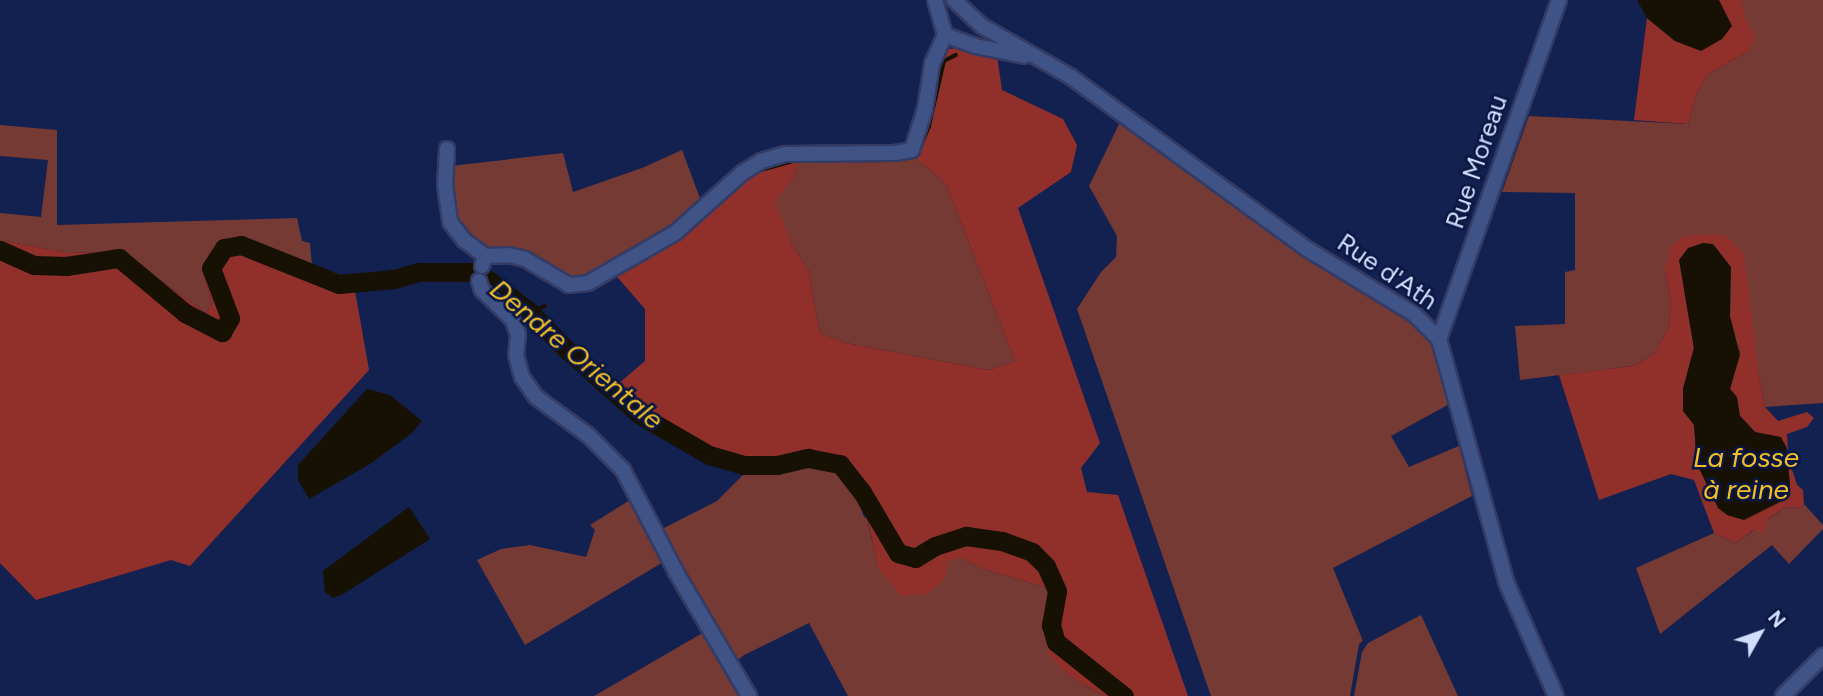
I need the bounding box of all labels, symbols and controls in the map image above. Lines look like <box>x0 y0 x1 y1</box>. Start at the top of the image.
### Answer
street label: Rue Moreau <box>1440 91 1514 233</box>
street label: Rue d'Ath <box>1331 227 1443 317</box>
water label: Dendre Orientale <box>484 272 670 436</box>
water label: La fosse à reine <box>1693 440 1799 506</box>
north arrow <box>1725 598 1795 668</box>
text: N <box>1763 606 1790 632</box>

